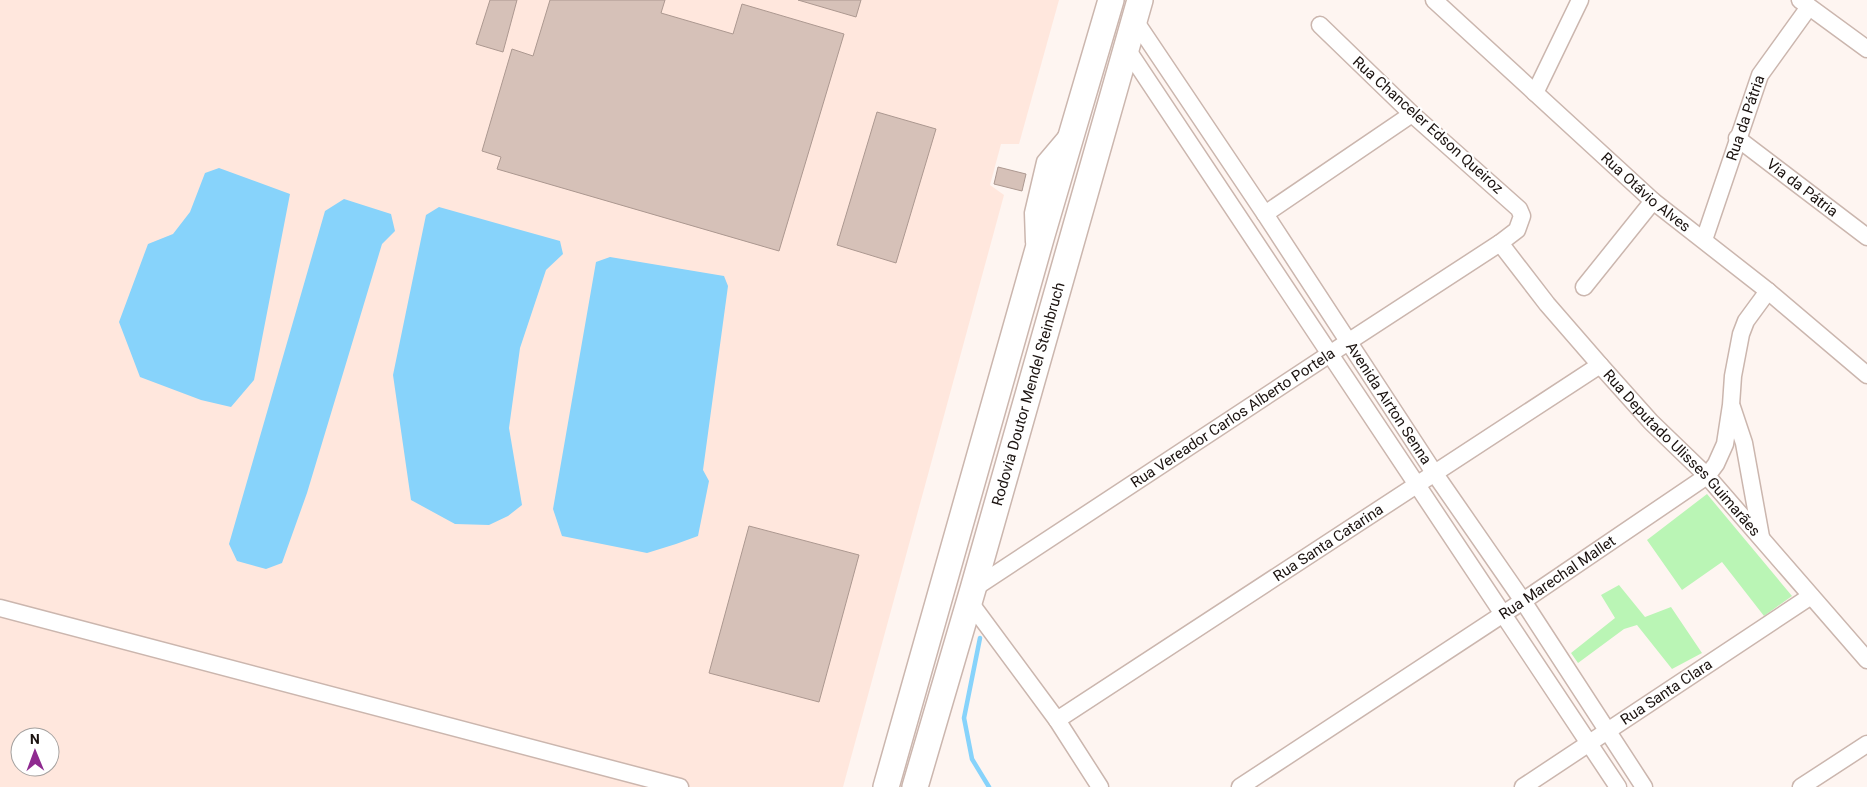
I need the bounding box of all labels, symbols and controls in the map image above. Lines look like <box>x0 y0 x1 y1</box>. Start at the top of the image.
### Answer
street label: Rua Chanceler Edson Queiroz <box>1349 53 1507 197</box>
street label: Rua da Pátria <box>1723 73 1768 163</box>
street label: Rua Otávio Alves <box>1597 149 1694 236</box>
street label: Via da Pátria <box>1763 155 1841 221</box>
street label: Rodovia Doutor Mendel Steinbruch <box>988 280 1068 508</box>
street label: Avenida Airton Senna <box>1342 339 1435 468</box>
street label: Rua Vereador Carlos Alberto Portela <box>1127 344 1338 492</box>
street label: Rua Deputado Ulisses Guimarães <box>1599 366 1764 540</box>
street label: Rua Santa Catarina <box>1270 500 1387 585</box>
street label: Rua Marechal Mallet <box>1495 532 1619 623</box>
street label: Rua Santa Clara <box>1617 655 1716 729</box>
north arrow <box>10 727 60 777</box>
text: N <box>30 731 40 747</box>

